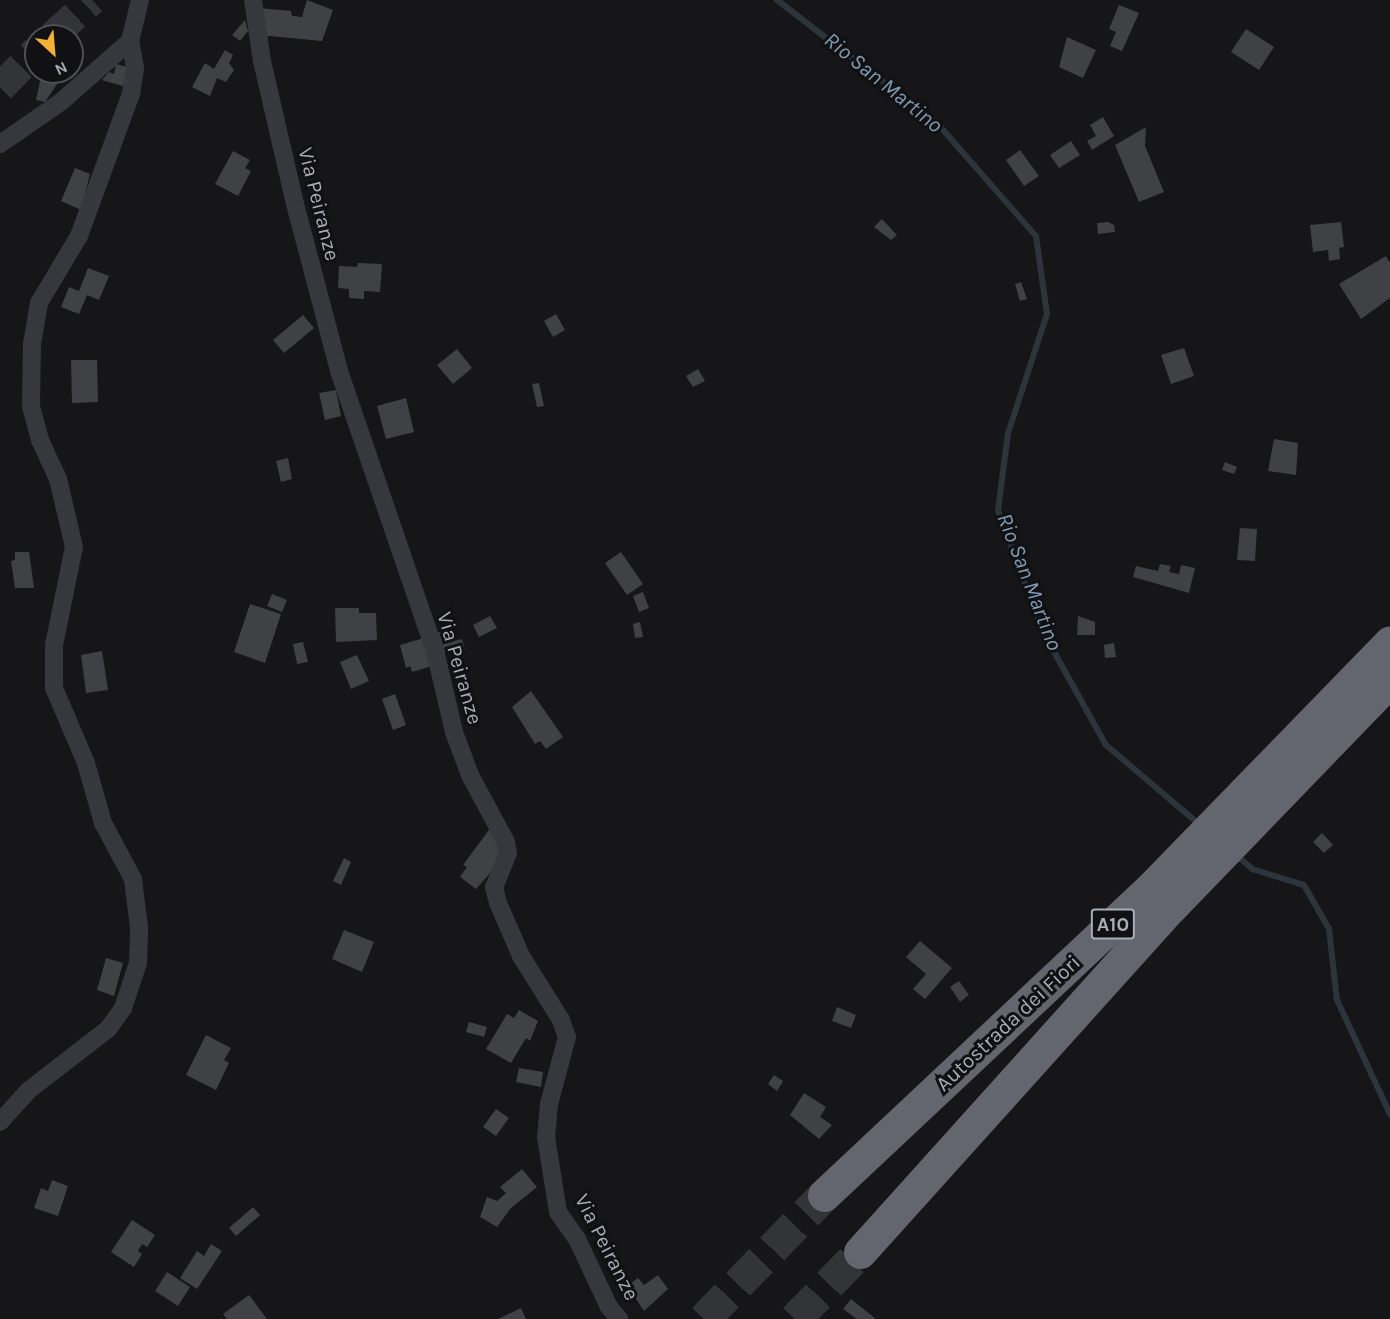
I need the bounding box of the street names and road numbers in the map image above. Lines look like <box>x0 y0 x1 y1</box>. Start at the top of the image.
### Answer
street label: Via Peiranze <box>293 145 345 263</box>
street label: Via Peiranze <box>432 609 488 727</box>
road number: A10 <box>1090 907 1136 941</box>
street label: Autostrada dei Fiori <box>931 950 1085 1096</box>
street label: Via Peiranze <box>569 1190 645 1304</box>

